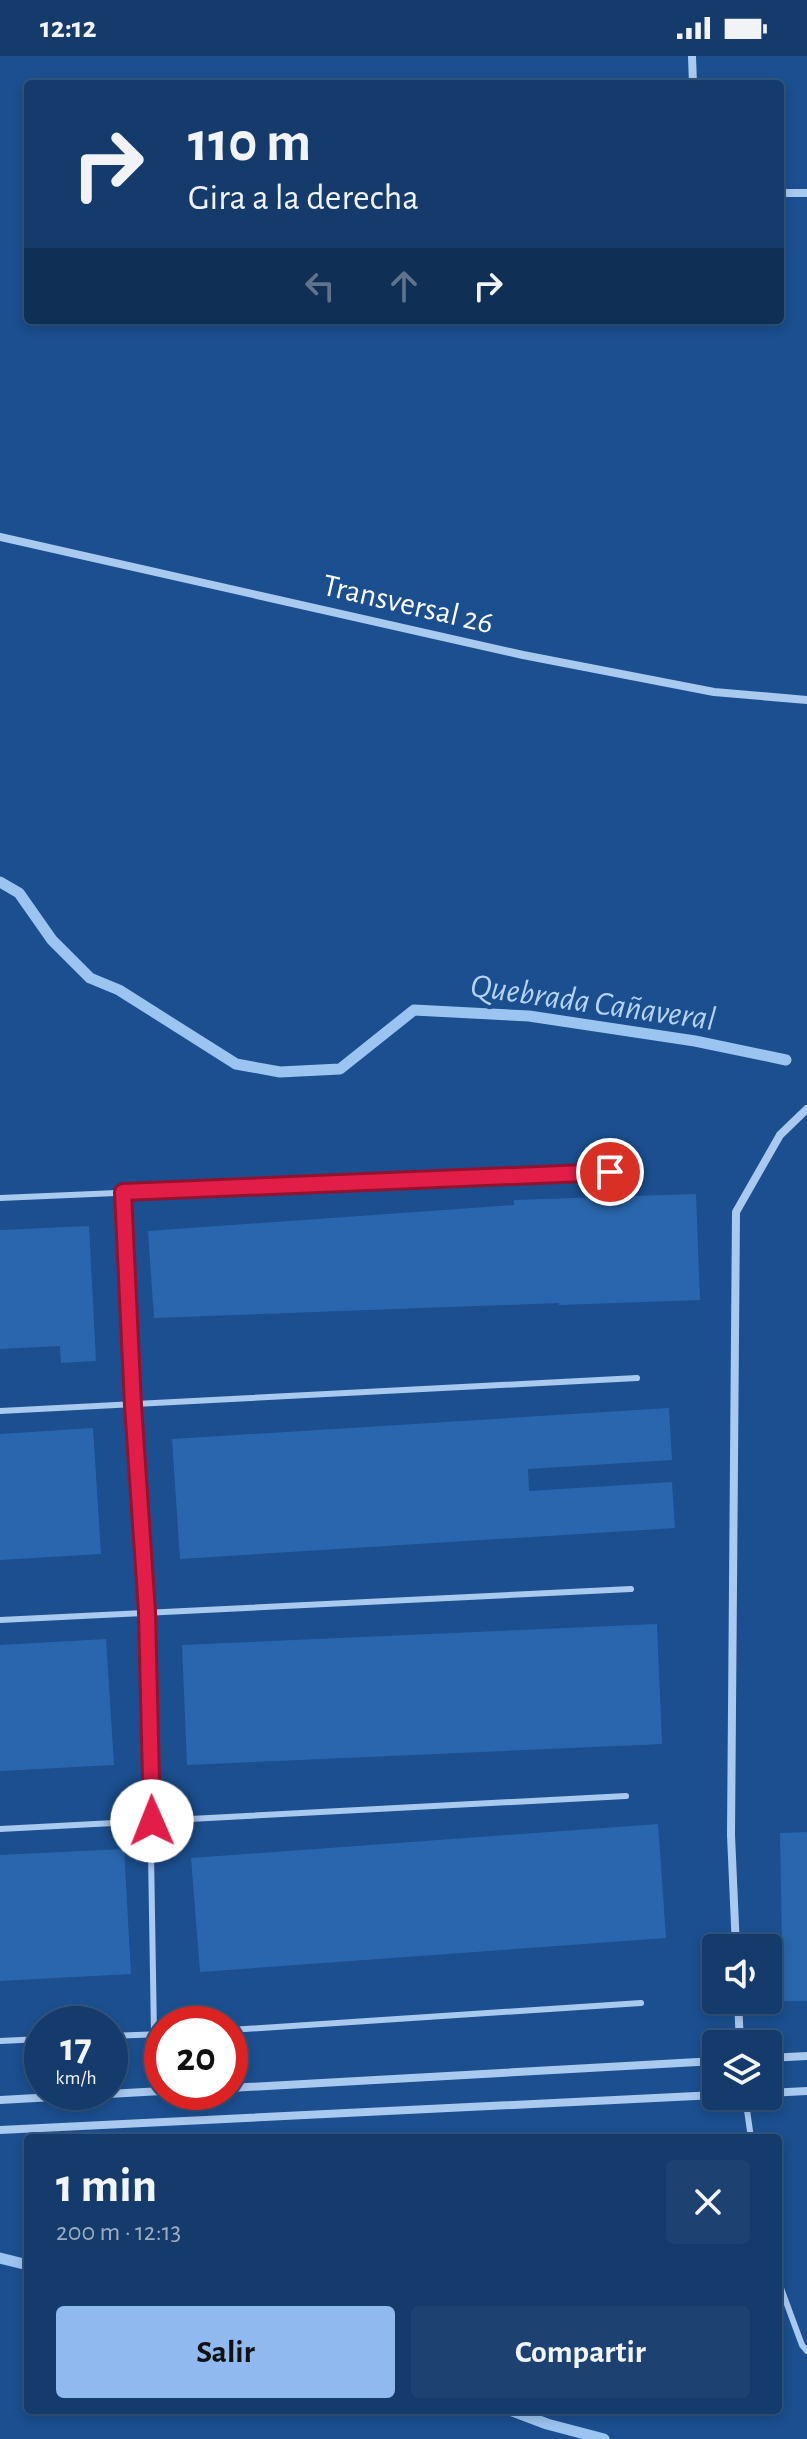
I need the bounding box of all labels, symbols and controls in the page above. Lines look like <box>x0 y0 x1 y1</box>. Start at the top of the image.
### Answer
text: 12:12 <box>40 13 97 43</box>
icon: right <box>56 112 160 216</box>
text: 110 m <box>188 115 311 171</box>
text: Gira a la derecha <box>188 180 419 216</box>
icon: left <box>298 264 342 308</box>
icon: ahead <box>382 264 426 308</box>
icon: right <box>466 264 510 308</box>
street label: Transversal 26 <box>320 569 496 639</box>
water label: Quebrada Cañaveral <box>468 969 718 1037</box>
pin <box>576 1138 644 1206</box>
icon: arrive <box>588 1150 632 1194</box>
position arrow <box>110 1779 194 1863</box>
map controls <box>702 1934 782 2110</box>
button: sound <box>702 1934 782 2014</box>
speed limit sign: 20 <box>144 2006 248 2110</box>
text: 17 <box>60 2028 92 2068</box>
button: layers <box>702 2030 782 2110</box>
text: km/h <box>55 2068 97 2088</box>
button: close <box>666 2160 750 2244</box>
text: 1 min <box>56 2163 157 2211</box>
text: 200 m · 12:13 <box>56 2219 181 2245</box>
button: Salir <box>56 2306 395 2398</box>
button: Compartir <box>411 2306 750 2398</box>

